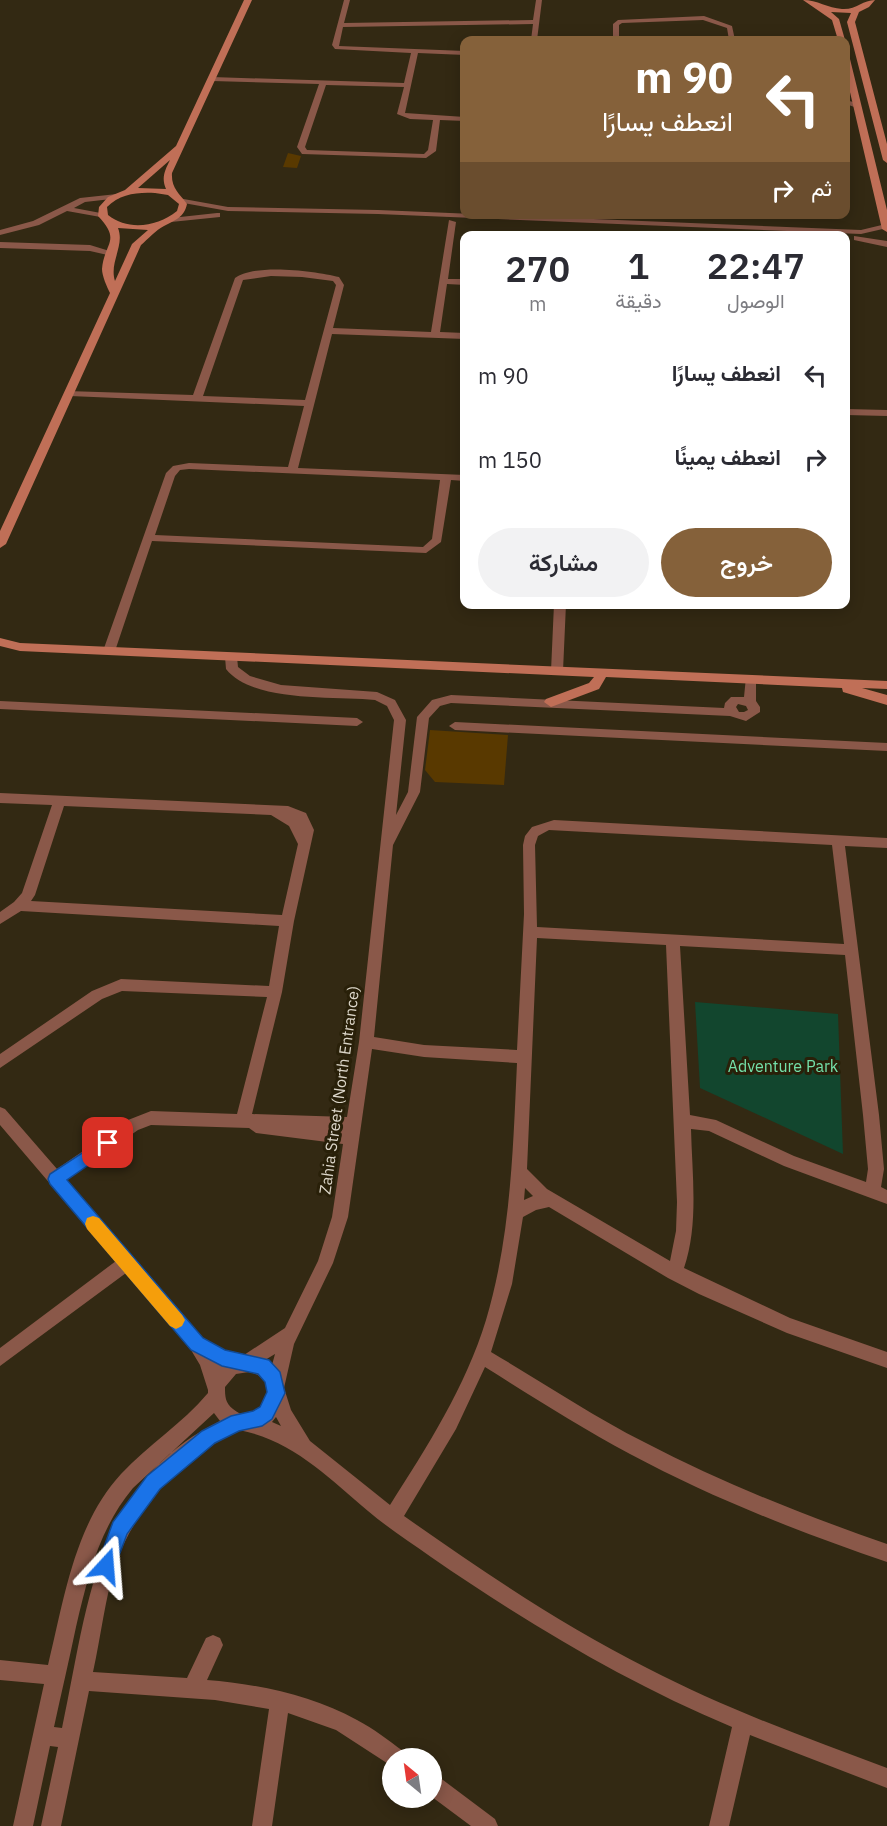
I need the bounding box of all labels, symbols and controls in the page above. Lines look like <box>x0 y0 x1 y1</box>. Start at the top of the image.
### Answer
text: 90 m <box>635 50 733 105</box>
icon: left <box>754 60 832 138</box>
text: انعطف يسارًا <box>602 103 733 138</box>
text: ثم <box>811 173 832 202</box>
icon: right <box>766 174 799 207</box>
text: 1 <box>628 242 649 289</box>
text: 22:47 <box>707 242 805 289</box>
text: 270 <box>505 245 570 292</box>
text: دقيقة <box>615 287 662 314</box>
text: الوصول <box>727 287 785 314</box>
text: m <box>529 290 546 317</box>
text: انعطف يسارًا <box>672 358 781 387</box>
icon: left <box>799 359 832 392</box>
text: 90 m <box>478 361 529 390</box>
text: انعطف يمينًا <box>674 442 781 471</box>
icon: right <box>799 443 832 476</box>
text: 150 m <box>478 445 542 474</box>
button: مشاركة <box>478 528 649 597</box>
button: خروج <box>661 528 832 597</box>
street label: Zahia Street (North Entrance) <box>314 984 364 1196</box>
park label: Adventure Park <box>728 1056 839 1076</box>
pin <box>82 1117 133 1168</box>
icon: arrive <box>91 1126 124 1159</box>
position arrow <box>74 1534 138 1598</box>
north arrow <box>382 1748 442 1808</box>
map controls <box>382 1748 442 1808</box>

